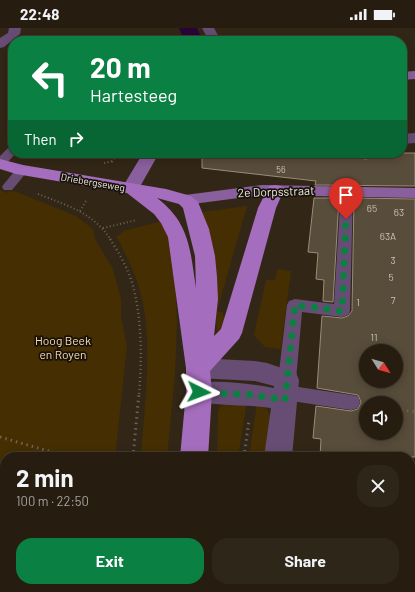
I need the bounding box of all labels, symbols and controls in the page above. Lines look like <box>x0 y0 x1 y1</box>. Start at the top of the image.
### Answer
text: 22:48 <box>20 5 59 23</box>
text: 20 m <box>90 50 151 84</box>
icon: left <box>24 52 76 104</box>
text: Hartesteeg <box>90 84 177 106</box>
icon: right <box>65 128 87 150</box>
text: Then <box>24 130 57 148</box>
house number: 56 <box>276 164 286 175</box>
street label: Driebergseweg <box>60 170 126 194</box>
pin <box>329 178 363 219</box>
street label: 2e Dorpsstraat <box>237 183 315 199</box>
icon: arrive <box>335 184 357 206</box>
house number: 65 <box>367 202 377 214</box>
house number: 63 <box>394 206 404 218</box>
house number: 63A <box>380 230 396 242</box>
house number: 3 <box>390 254 396 266</box>
house number: 5 <box>388 271 394 283</box>
house number: 7 <box>391 294 396 306</box>
house number: 1 <box>356 296 360 308</box>
house number: 11 <box>370 331 378 343</box>
park label: Hoog Beek en Royen <box>35 333 91 361</box>
north arrow <box>359 344 403 388</box>
map controls <box>359 344 403 440</box>
position arrow <box>178 371 220 413</box>
button: sound <box>359 396 403 440</box>
text: 2 min <box>16 463 74 492</box>
button: close <box>357 465 399 507</box>
text: 100 m · 22:50 <box>16 493 89 509</box>
button: Exit <box>16 538 204 584</box>
button: Share <box>212 538 399 584</box>

